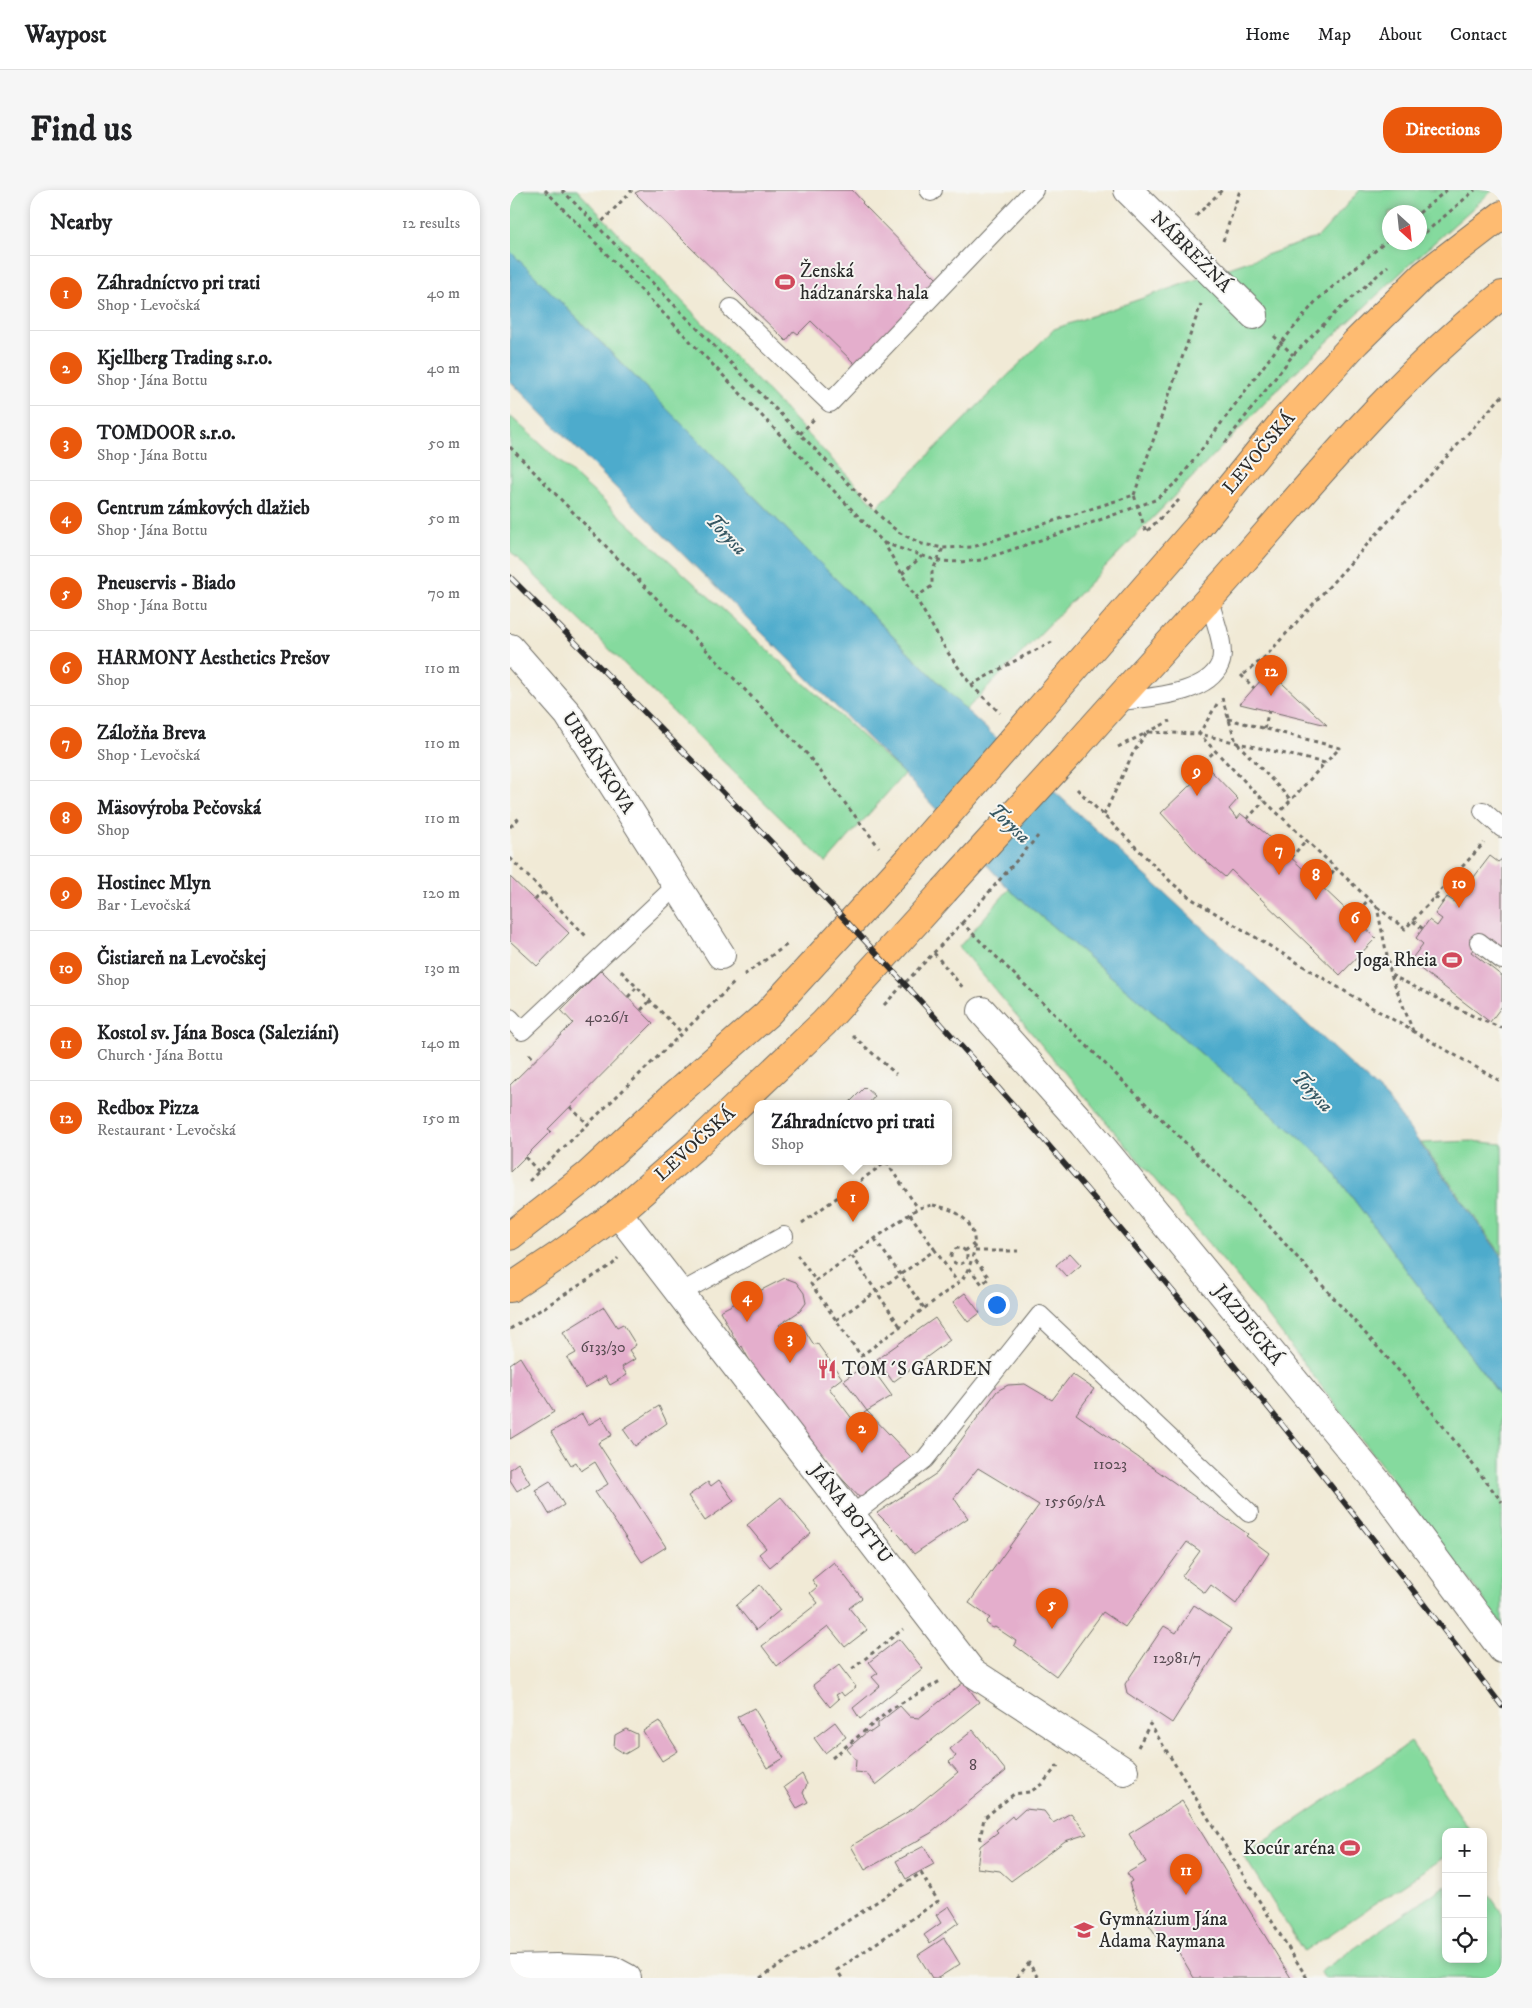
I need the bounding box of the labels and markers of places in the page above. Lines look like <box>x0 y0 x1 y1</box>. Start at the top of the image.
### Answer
place label: Ženská hádzanárska hala <box>800 258 929 305</box>
sports icon: Ženská hádzanárska hala <box>774 271 796 293</box>
pin: 12 <box>1255 655 1287 696</box>
pin: 9 <box>1181 755 1213 796</box>
pin: 7 <box>1263 834 1295 875</box>
pin: 8 <box>1300 859 1332 900</box>
pin: 10 <box>1443 867 1475 908</box>
pin: 6 <box>1339 902 1371 943</box>
place label: Joga Rheia <box>1354 949 1437 972</box>
sports icon: Joga Rheia <box>1441 949 1463 971</box>
pin: 1 <box>837 1181 869 1222</box>
pin: 4 <box>731 1281 763 1322</box>
pin: 3 <box>774 1322 806 1363</box>
restaurant icon: TOM´S GARDEN <box>816 1358 838 1380</box>
place label: TOM´S GARDEN <box>842 1358 992 1381</box>
pin: 2 <box>846 1412 878 1453</box>
pin: 5 <box>1036 1588 1068 1629</box>
place label: Kocúr aréna <box>1243 1837 1335 1860</box>
sports icon: Kocúr aréna <box>1339 1837 1361 1859</box>
pin: 11 <box>1170 1854 1202 1895</box>
place label: Gymnázium Jána Adama Raymana <box>1099 1908 1227 1953</box>
school or university icon: Gymnázium Jána Adama Raymana <box>1073 1919 1095 1941</box>

